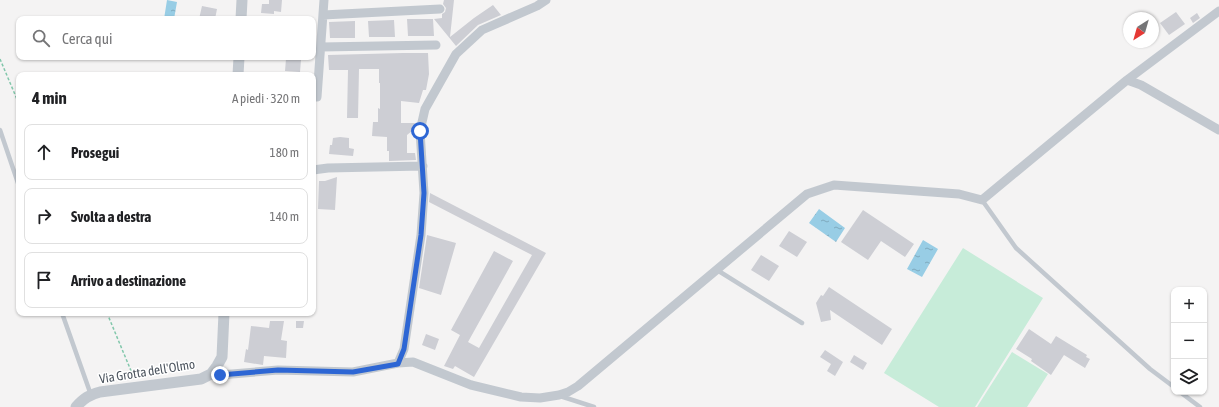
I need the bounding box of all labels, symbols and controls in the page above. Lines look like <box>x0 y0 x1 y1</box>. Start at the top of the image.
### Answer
north arrow <box>1123 12 1159 48</box>
search box <box>16 16 316 60</box>
icon: search <box>30 27 52 49</box>
text: Cerca qui <box>62 30 112 47</box>
text: 4 min <box>32 88 67 108</box>
text: A piedi · 320 m <box>232 91 300 106</box>
route start <box>411 122 429 140</box>
icon: ahead <box>33 141 55 163</box>
text: Prosegui <box>71 144 119 161</box>
text: 180 m <box>270 145 299 160</box>
icon: right <box>33 205 55 227</box>
text: Svolta a destra <box>71 208 151 225</box>
text: 140 m <box>270 209 299 224</box>
icon: arrive <box>33 269 55 291</box>
text: Arrivo a destinazione <box>71 272 186 289</box>
map controls <box>1171 287 1207 395</box>
button: + <box>1171 287 1207 323</box>
button: − <box>1171 323 1207 359</box>
street label: Via Grotta dell'Olmo <box>98 357 196 386</box>
button: layers <box>1171 359 1207 395</box>
route end <box>211 366 229 384</box>

